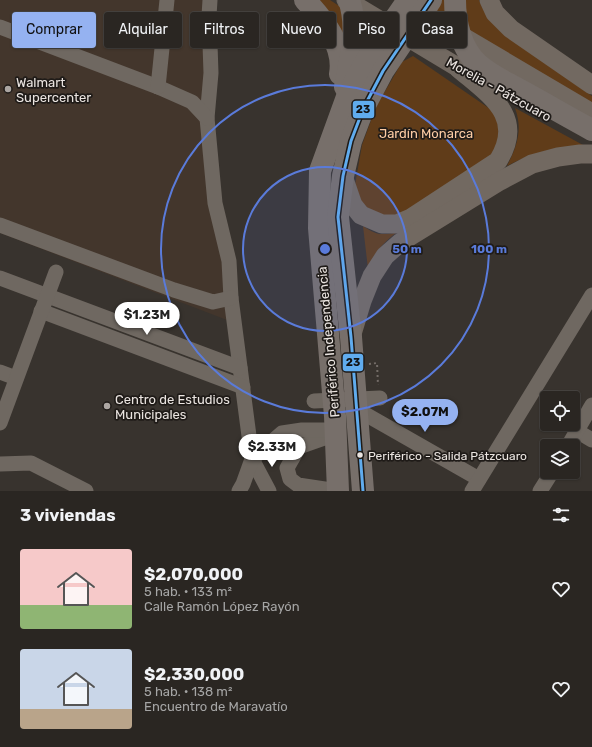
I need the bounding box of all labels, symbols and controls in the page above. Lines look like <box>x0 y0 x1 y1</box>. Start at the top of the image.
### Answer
chip: Comprar <box>12 12 96 48</box>
chip: Alquilar <box>104 12 182 48</box>
chip: Filtros <box>190 12 259 48</box>
chip: Nuevo <box>267 12 336 48</box>
chip: Piso <box>344 12 399 48</box>
chip: Casa <box>407 12 467 48</box>
street label: Morelia - Pátzcuaro <box>444 54 554 124</box>
place label: Walmart Supercenter <box>16 75 91 105</box>
marker: Walmart Supercenter <box>3 84 13 94</box>
line badge: 23 <box>352 100 375 119</box>
text: 23 <box>356 103 370 116</box>
park label: Jardín Monarca <box>379 126 473 141</box>
centre of rings <box>318 242 332 256</box>
text: 50 m <box>392 242 422 256</box>
text: 100 m <box>471 242 507 256</box>
street label: Periférico Independencia <box>314 266 343 418</box>
pin: $1.23M <box>114 302 180 336</box>
text: $1.23M <box>124 307 170 322</box>
line badge: 23 <box>342 353 364 372</box>
text: 23 <box>346 356 360 369</box>
map controls <box>540 391 580 479</box>
button: locate <box>540 391 580 431</box>
place label: Centro de Estudios Municipales <box>115 392 230 422</box>
pin: $2.07M <box>392 399 458 433</box>
marker: Centro de Estudios Municipales <box>102 401 112 411</box>
text: $2.07M <box>401 404 449 419</box>
pin: $2.33M <box>239 434 305 468</box>
text: $2.33M <box>248 439 296 454</box>
button: layers <box>540 439 580 479</box>
place label: Periférico - Salida Pátzcuaro <box>368 449 527 463</box>
marker: Periférico - Salida Pátzcuaro <box>355 450 365 460</box>
icon: filters <box>550 504 572 526</box>
text: 3 viviendas <box>20 505 116 525</box>
text: $2,070,000 <box>144 564 243 584</box>
icon: home <box>52 565 100 613</box>
icon: heart <box>550 578 572 600</box>
text: 5 hab. · 133 m² <box>144 584 232 599</box>
text: Calle Ramón López Rayón <box>144 599 300 614</box>
text: $2,330,000 <box>144 664 244 684</box>
icon: home <box>52 665 100 713</box>
icon: heart <box>550 678 572 700</box>
text: 5 hab. · 138 m² <box>144 684 232 699</box>
text: Encuentro de Maravatío <box>144 699 288 714</box>

